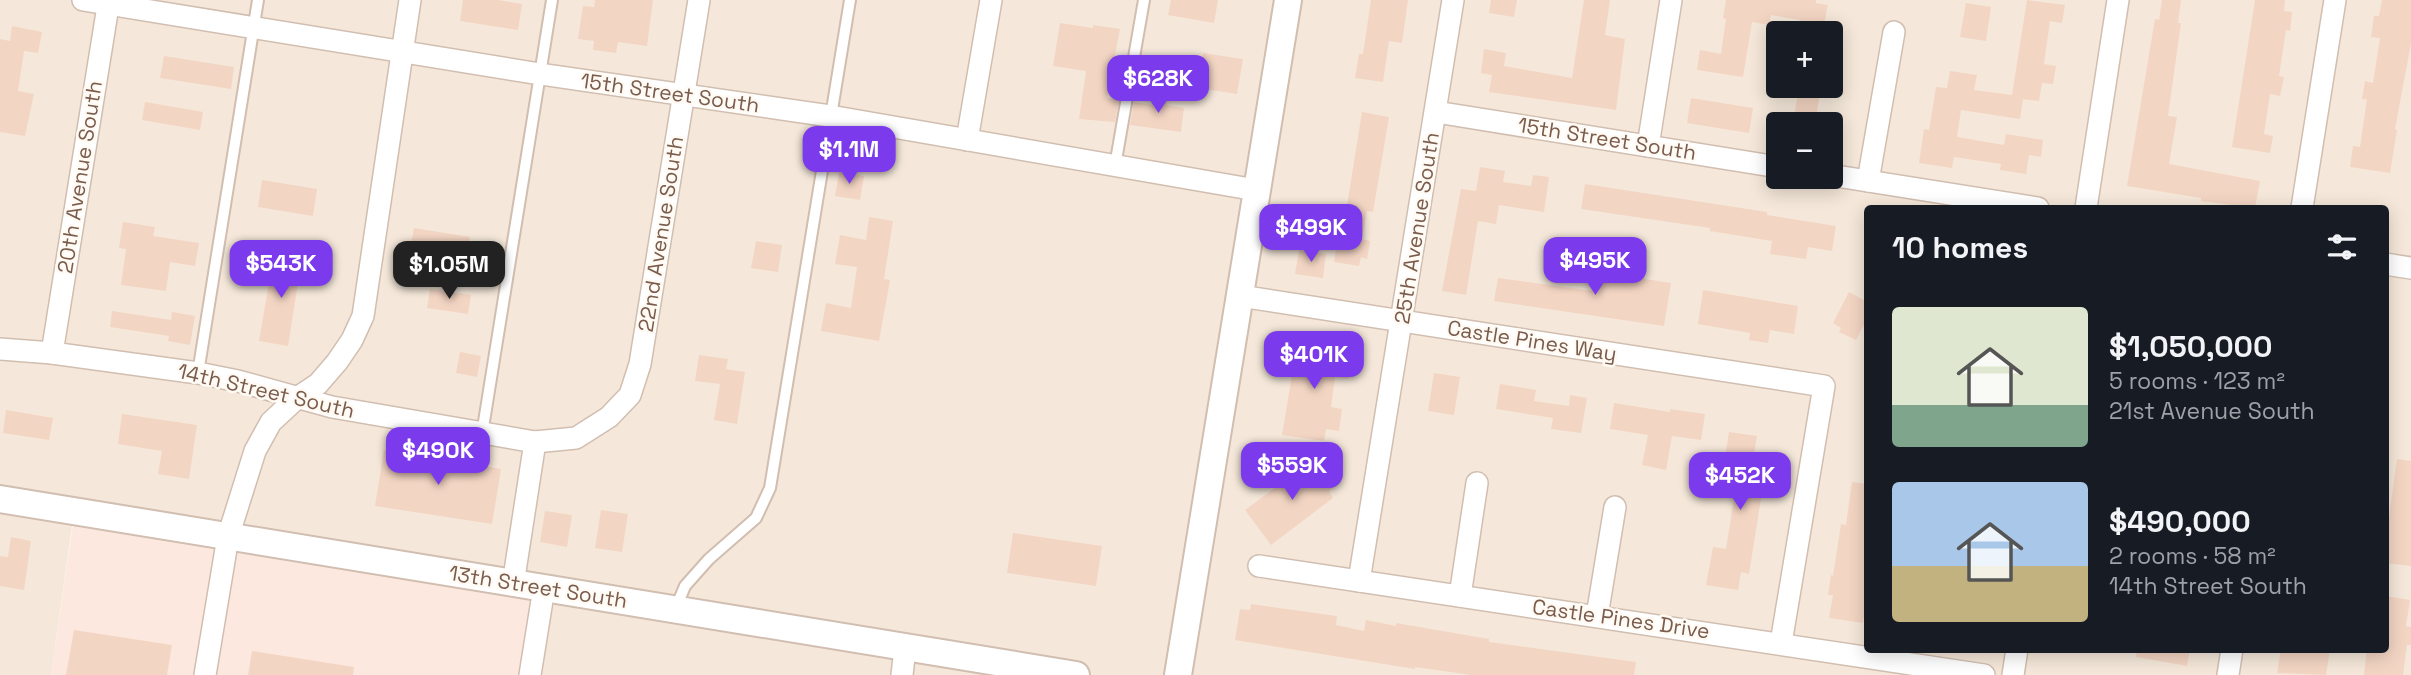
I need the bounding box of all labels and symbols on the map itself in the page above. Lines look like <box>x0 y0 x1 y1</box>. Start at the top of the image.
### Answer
pin: $628K <box>1109 55 1207 115</box>
street label: 15th Street South <box>579 67 761 118</box>
street label: 20th Avenue South <box>51 79 108 275</box>
street label: 15th Street South <box>1516 111 1698 166</box>
pin: $1.1M <box>800 127 898 186</box>
street label: 25th Avenue South <box>1388 130 1445 326</box>
street label: 22nd Avenue South <box>632 134 689 334</box>
pin: $499K <box>1262 204 1360 264</box>
pin: $495K <box>1546 238 1644 297</box>
pin: $543K <box>232 240 330 300</box>
pin: $1.05M <box>392 242 506 301</box>
street label: Castle Pines Way <box>1445 314 1619 367</box>
pin: $401K <box>1265 332 1363 391</box>
street label: 14th Street South <box>175 357 357 424</box>
pin: $490K <box>389 428 487 487</box>
pin: $559K <box>1243 442 1341 502</box>
pin: $452K <box>1691 452 1789 512</box>
street label: 13th Street South <box>447 559 629 614</box>
street label: Castle Pines Drive <box>1531 593 1711 644</box>

